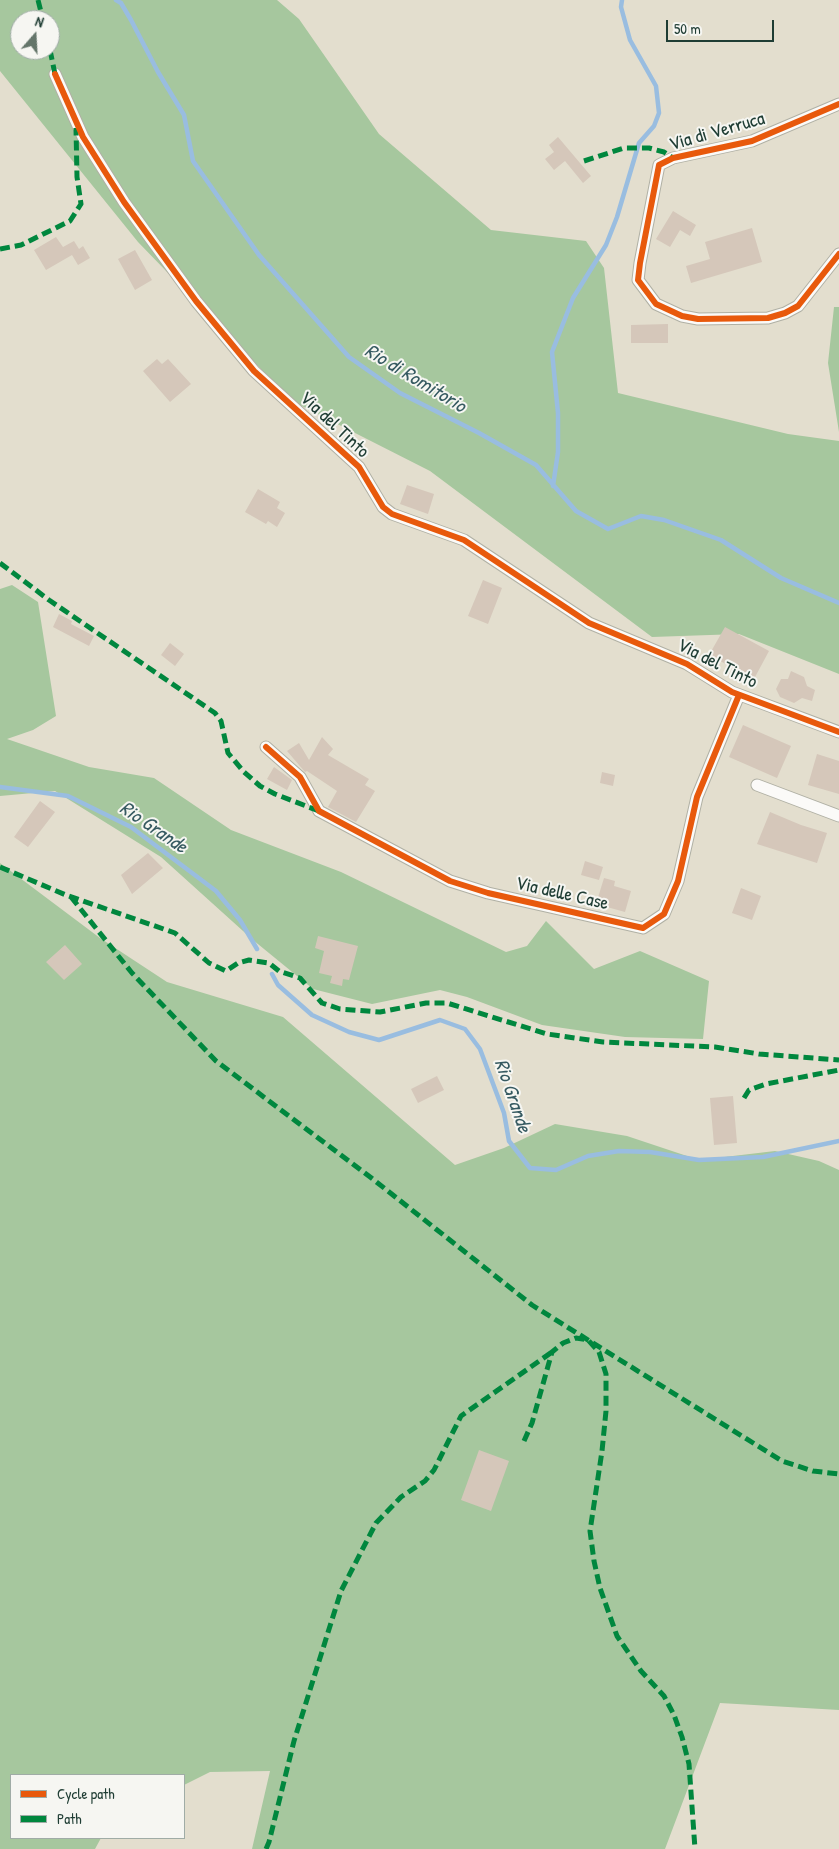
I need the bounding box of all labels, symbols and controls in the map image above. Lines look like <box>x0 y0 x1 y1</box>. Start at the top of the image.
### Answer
north arrow <box>10 10 60 60</box>
scale bar <box>669 10 776 42</box>
text: N <box>33 11 46 31</box>
text: 50 m <box>674 18 701 39</box>
street label: Via di Verruca <box>667 108 767 156</box>
water label: Rio di Romitorio <box>360 339 470 419</box>
street label: Via del Tinto <box>294 387 374 463</box>
street label: Via del Tinto <box>673 634 761 694</box>
water label: Rio Grande <box>115 797 191 859</box>
street label: Via delle Case <box>513 872 611 916</box>
water label: Rio Grande <box>488 1056 536 1136</box>
legend <box>10 1774 185 1839</box>
text: Cycle path <box>57 1783 115 1804</box>
text: Path <box>57 1808 82 1829</box>

